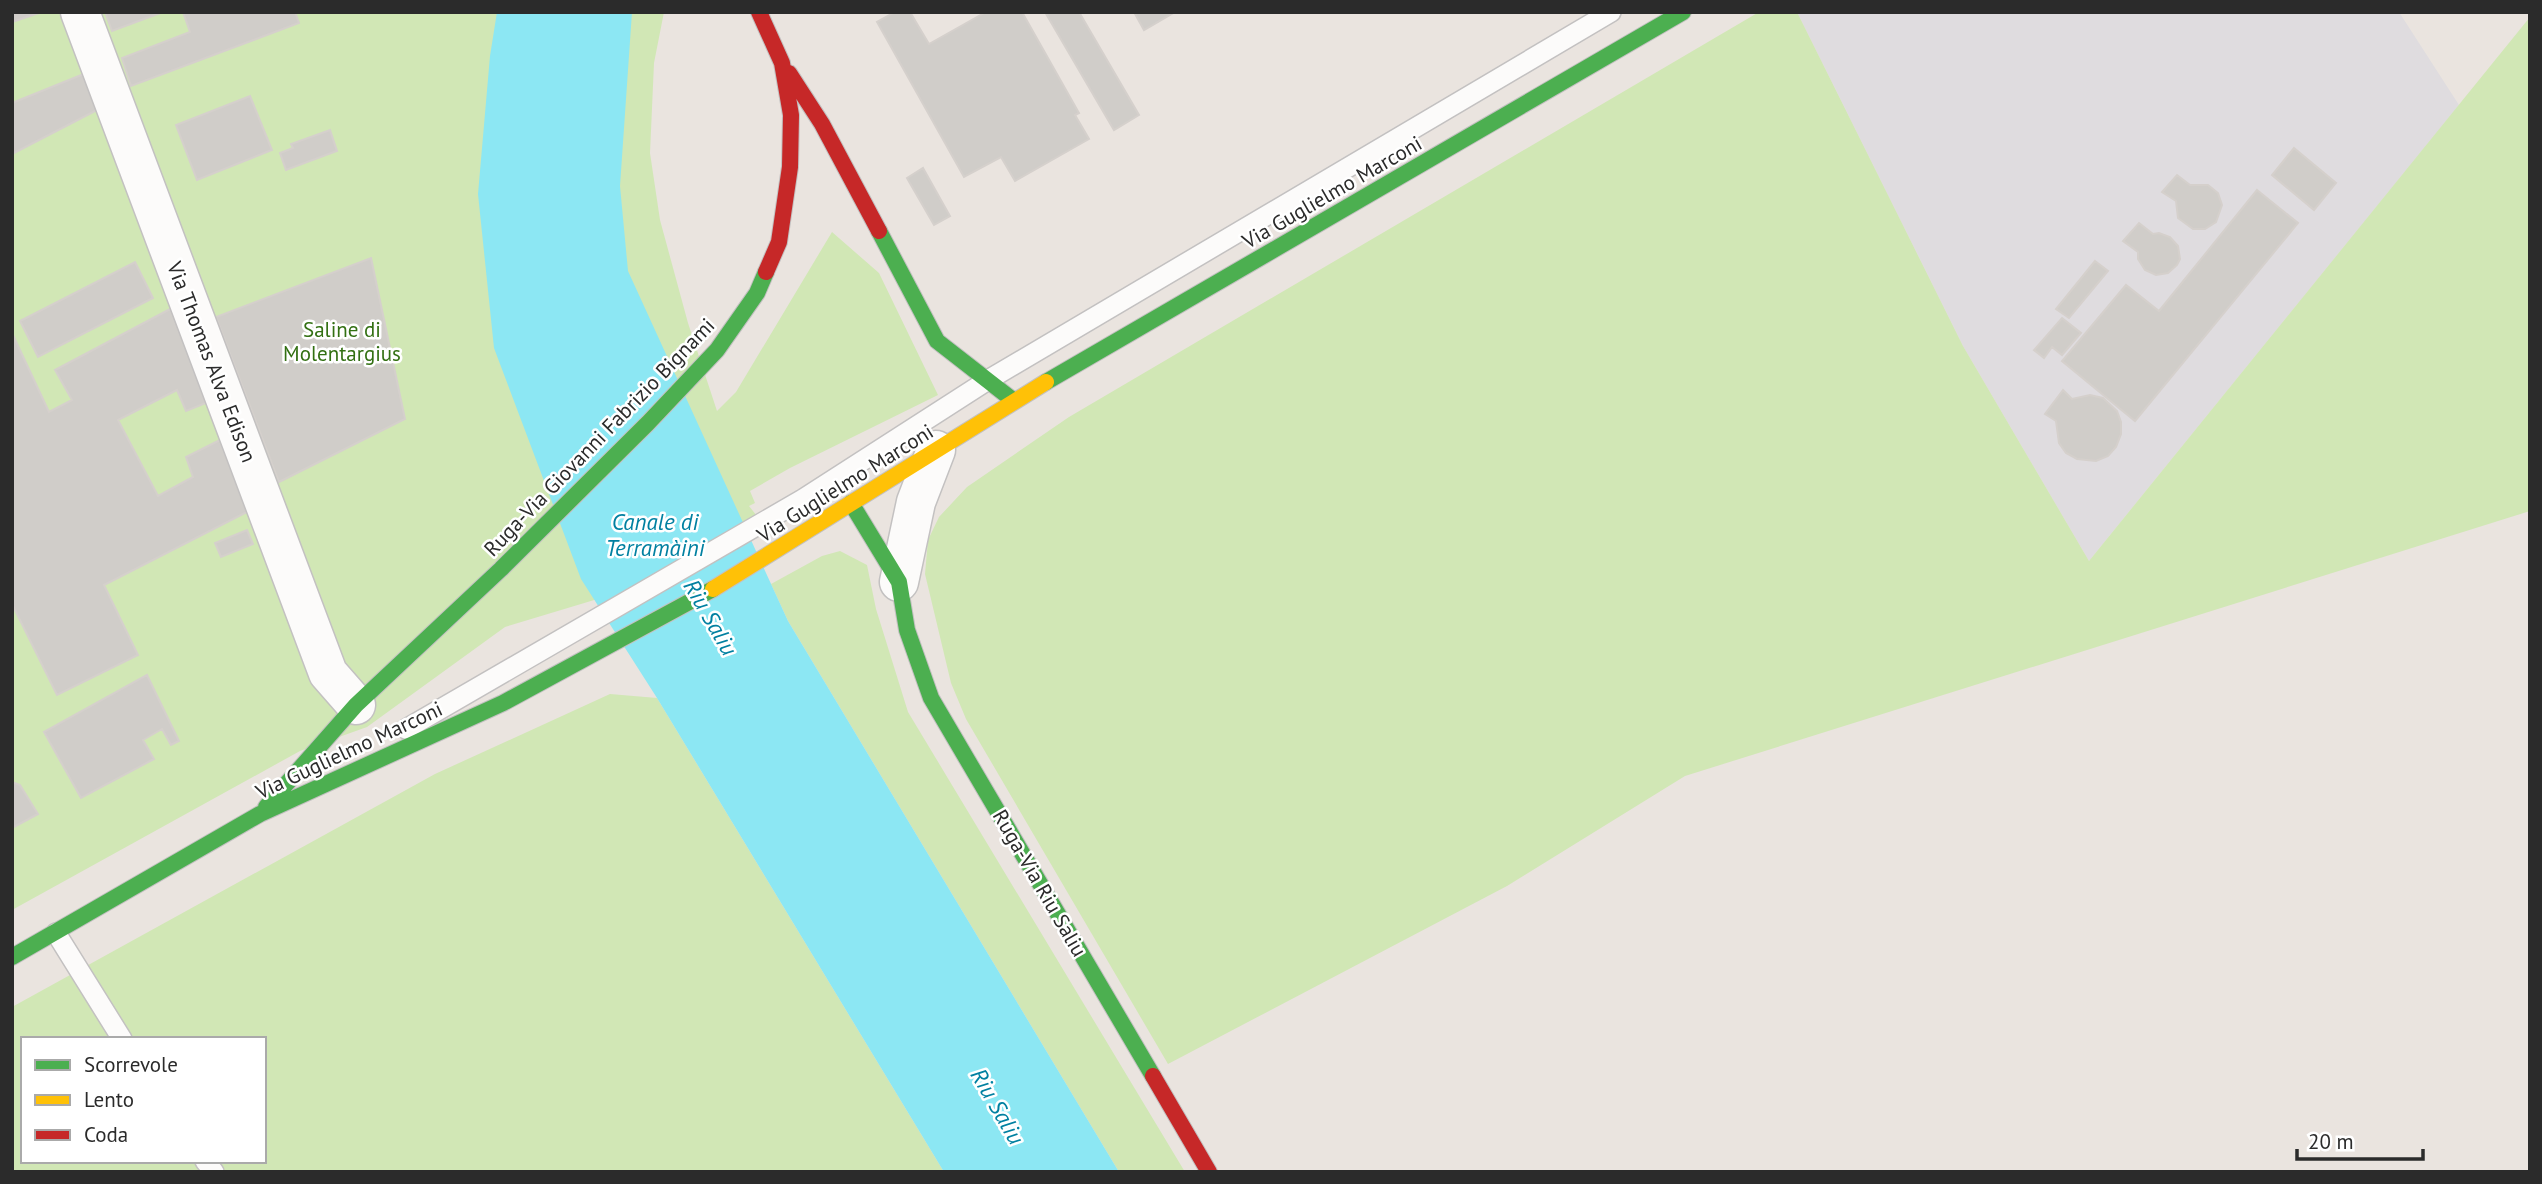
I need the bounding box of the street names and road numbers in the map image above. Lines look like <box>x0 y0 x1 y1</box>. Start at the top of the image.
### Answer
street label: Via Guglielmo Marconi <box>1236 130 1427 255</box>
street label: Via Thomas Alva Edison <box>161 257 263 466</box>
street label: Ruga-Via Giovanni Fabrizio Bignami <box>478 312 720 562</box>
street label: Via Guglielmo Marconi <box>751 418 938 549</box>
street label: Via Guglielmo Marconi <box>250 695 447 806</box>
street label: Ruga-Via Riu Saliu <box>987 805 1093 961</box>

